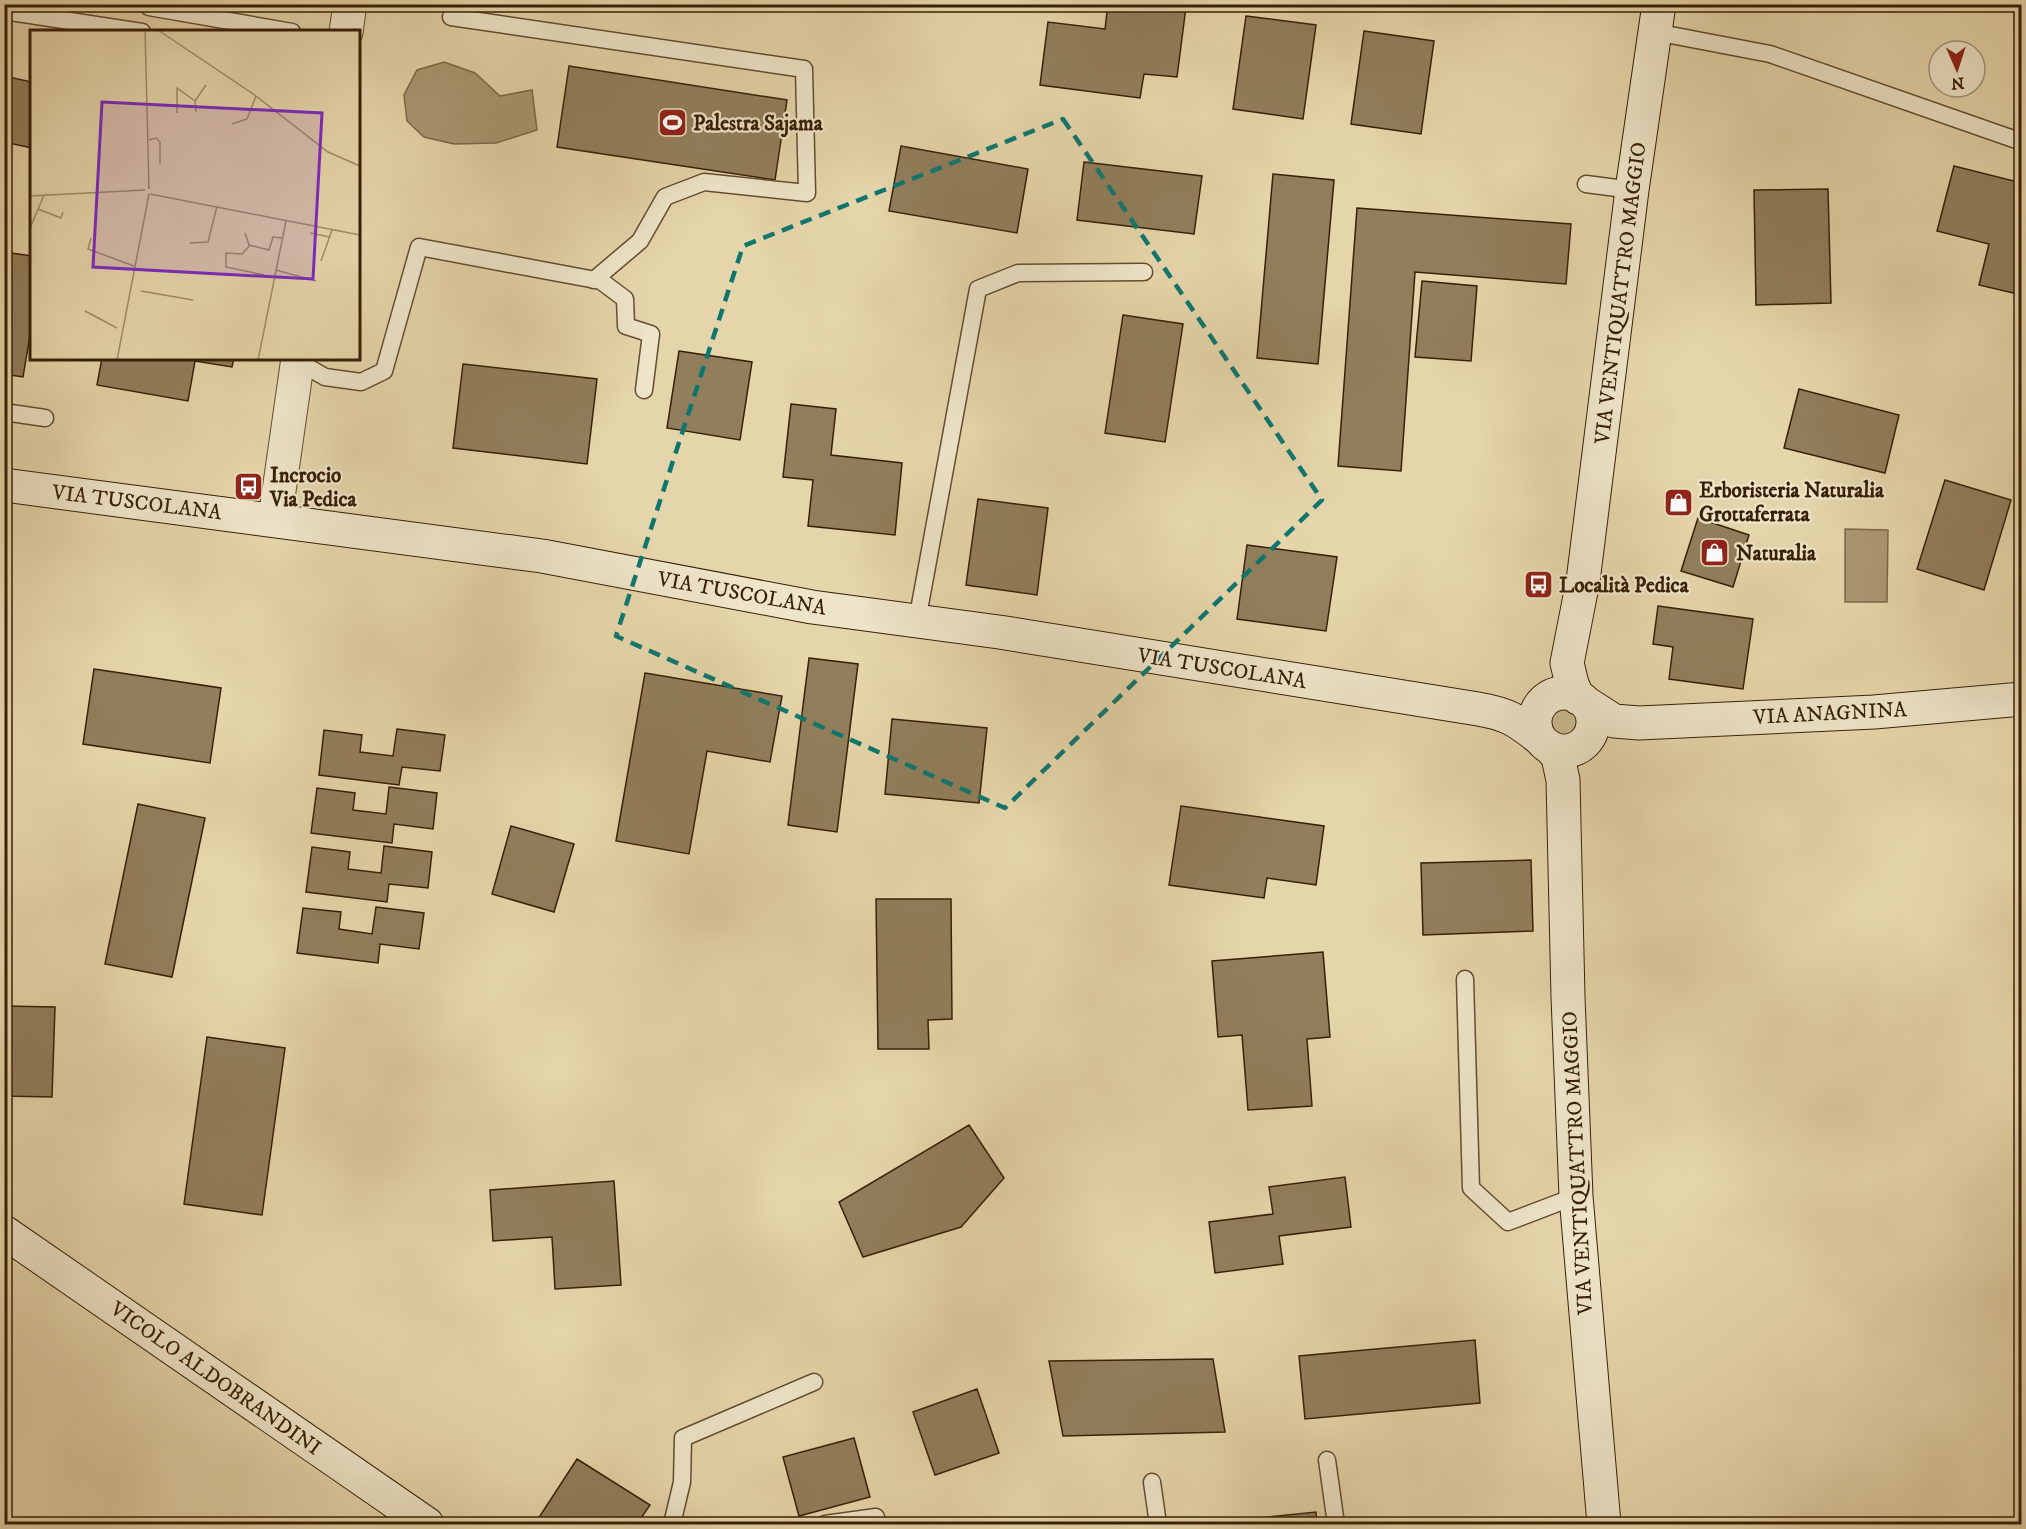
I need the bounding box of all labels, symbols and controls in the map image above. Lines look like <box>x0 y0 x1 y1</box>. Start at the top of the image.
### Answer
inset map <box>30 30 360 360</box>
north arrow <box>1927 39 1987 99</box>
text: N <box>1951 73 1965 93</box>
sports icon: Palestra Sajama <box>656 107 688 139</box>
place label: Palestra Sajama <box>693 111 824 138</box>
street label: VIA VENTIQUATTRO MAGGIO <box>1589 141 1652 447</box>
place label: Incrocio Via Pedica <box>269 463 358 513</box>
bus stop icon: Incrocio Via Pedica <box>233 471 265 503</box>
place label: Erboristeria Naturalia Grottaferrata <box>1699 478 1885 528</box>
street label: VIA TUSCOLANA <box>50 480 224 526</box>
shop icon: Erboristeria Naturalia Grottaferrata <box>1662 486 1694 518</box>
shop icon: Naturalia <box>1699 537 1731 569</box>
place label: Naturalia <box>1736 541 1817 567</box>
street label: VIA TUSCOLANA <box>655 566 829 622</box>
bus stop icon: Località Pedica <box>1522 569 1554 601</box>
place label: Località Pedica <box>1559 573 1690 599</box>
street label: VIA TUSCOLANA <box>1135 643 1309 695</box>
street label: VIA ANAGNINA <box>1752 697 1908 731</box>
street label: VIA VENTIQUATTRO MAGGIO <box>1557 1010 1599 1316</box>
street label: VICOLO ALDOBRANDINI <box>104 1296 326 1462</box>

